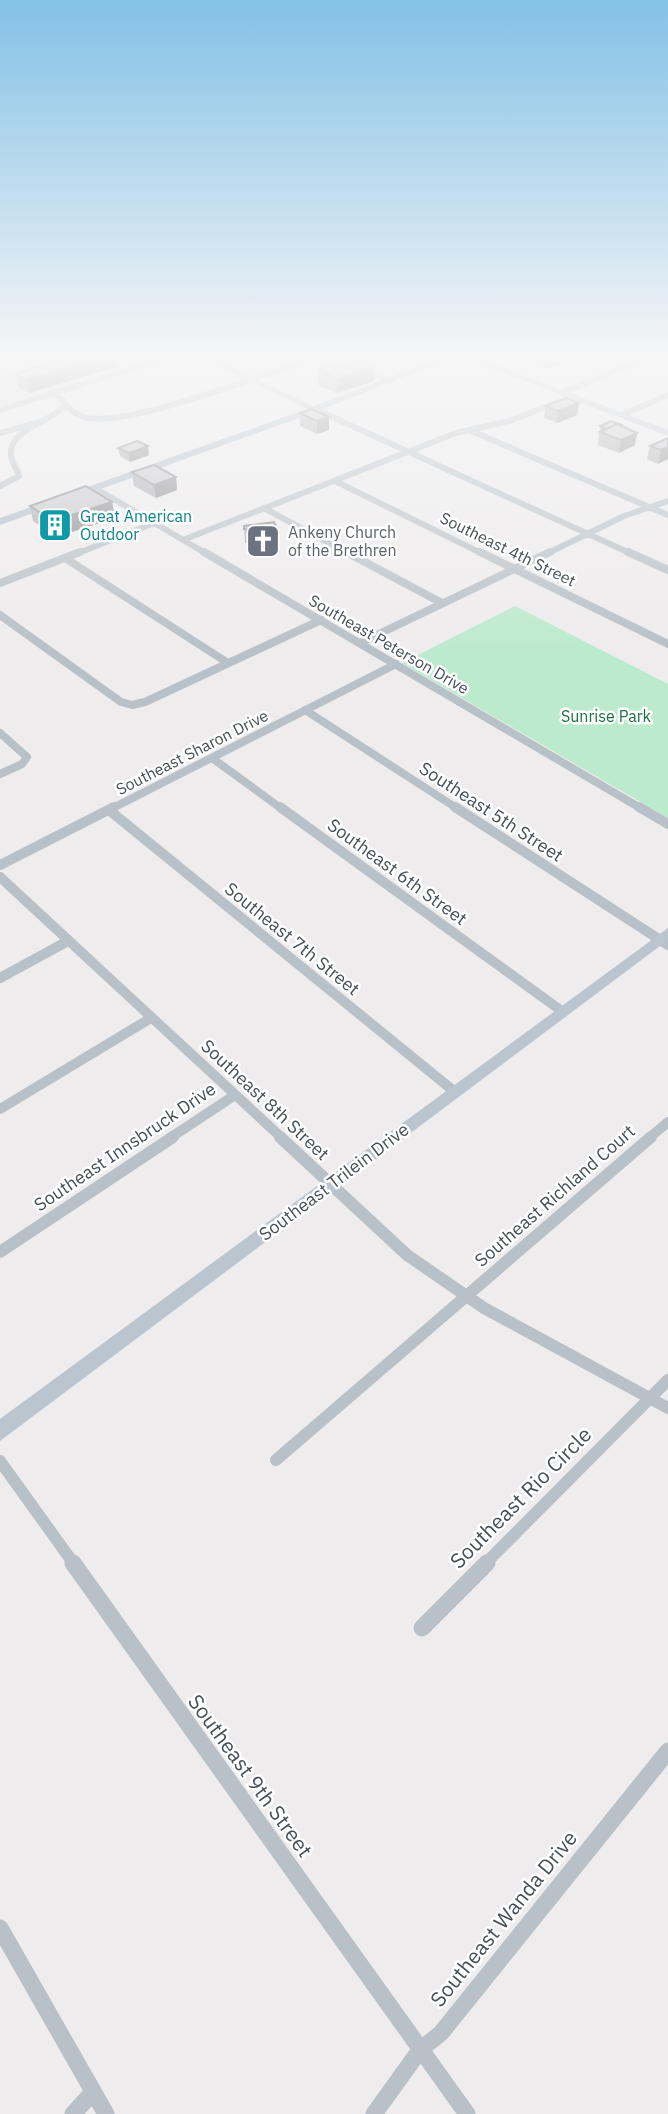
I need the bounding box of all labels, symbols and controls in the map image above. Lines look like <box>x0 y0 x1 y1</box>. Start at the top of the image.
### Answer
building icon: Great American Outdoor <box>36 506 74 544</box>
place label: Great American Outdoor <box>80 506 192 544</box>
street label: Southeast 4th Street <box>437 507 579 591</box>
church icon: Ankeny Church of the Brethren <box>244 522 282 560</box>
place label: Ankeny Church of the Brethren <box>288 522 396 560</box>
street label: Southeast Peterson Drive <box>305 590 473 698</box>
street label: Southeast Sharon Drive <box>113 705 272 799</box>
park label: Sunrise Park <box>561 706 652 726</box>
street label: Southeast 5th Street <box>415 756 568 867</box>
street label: Southeast 6th Street <box>323 813 472 930</box>
street label: Southeast 7th Street <box>220 877 364 1000</box>
street label: Southeast 8th Street <box>196 1034 334 1165</box>
street label: Southeast Innsbruck Drive <box>29 1077 220 1216</box>
street label: Southeast Trilein Drive <box>254 1118 413 1246</box>
street label: Southeast Richland Court <box>470 1120 640 1272</box>
street label: Southeast Rio Circle <box>443 1420 597 1574</box>
street label: Southeast 9th Street <box>182 1688 319 1862</box>
street label: Southeast Wanda Drive <box>423 1824 583 2012</box>

